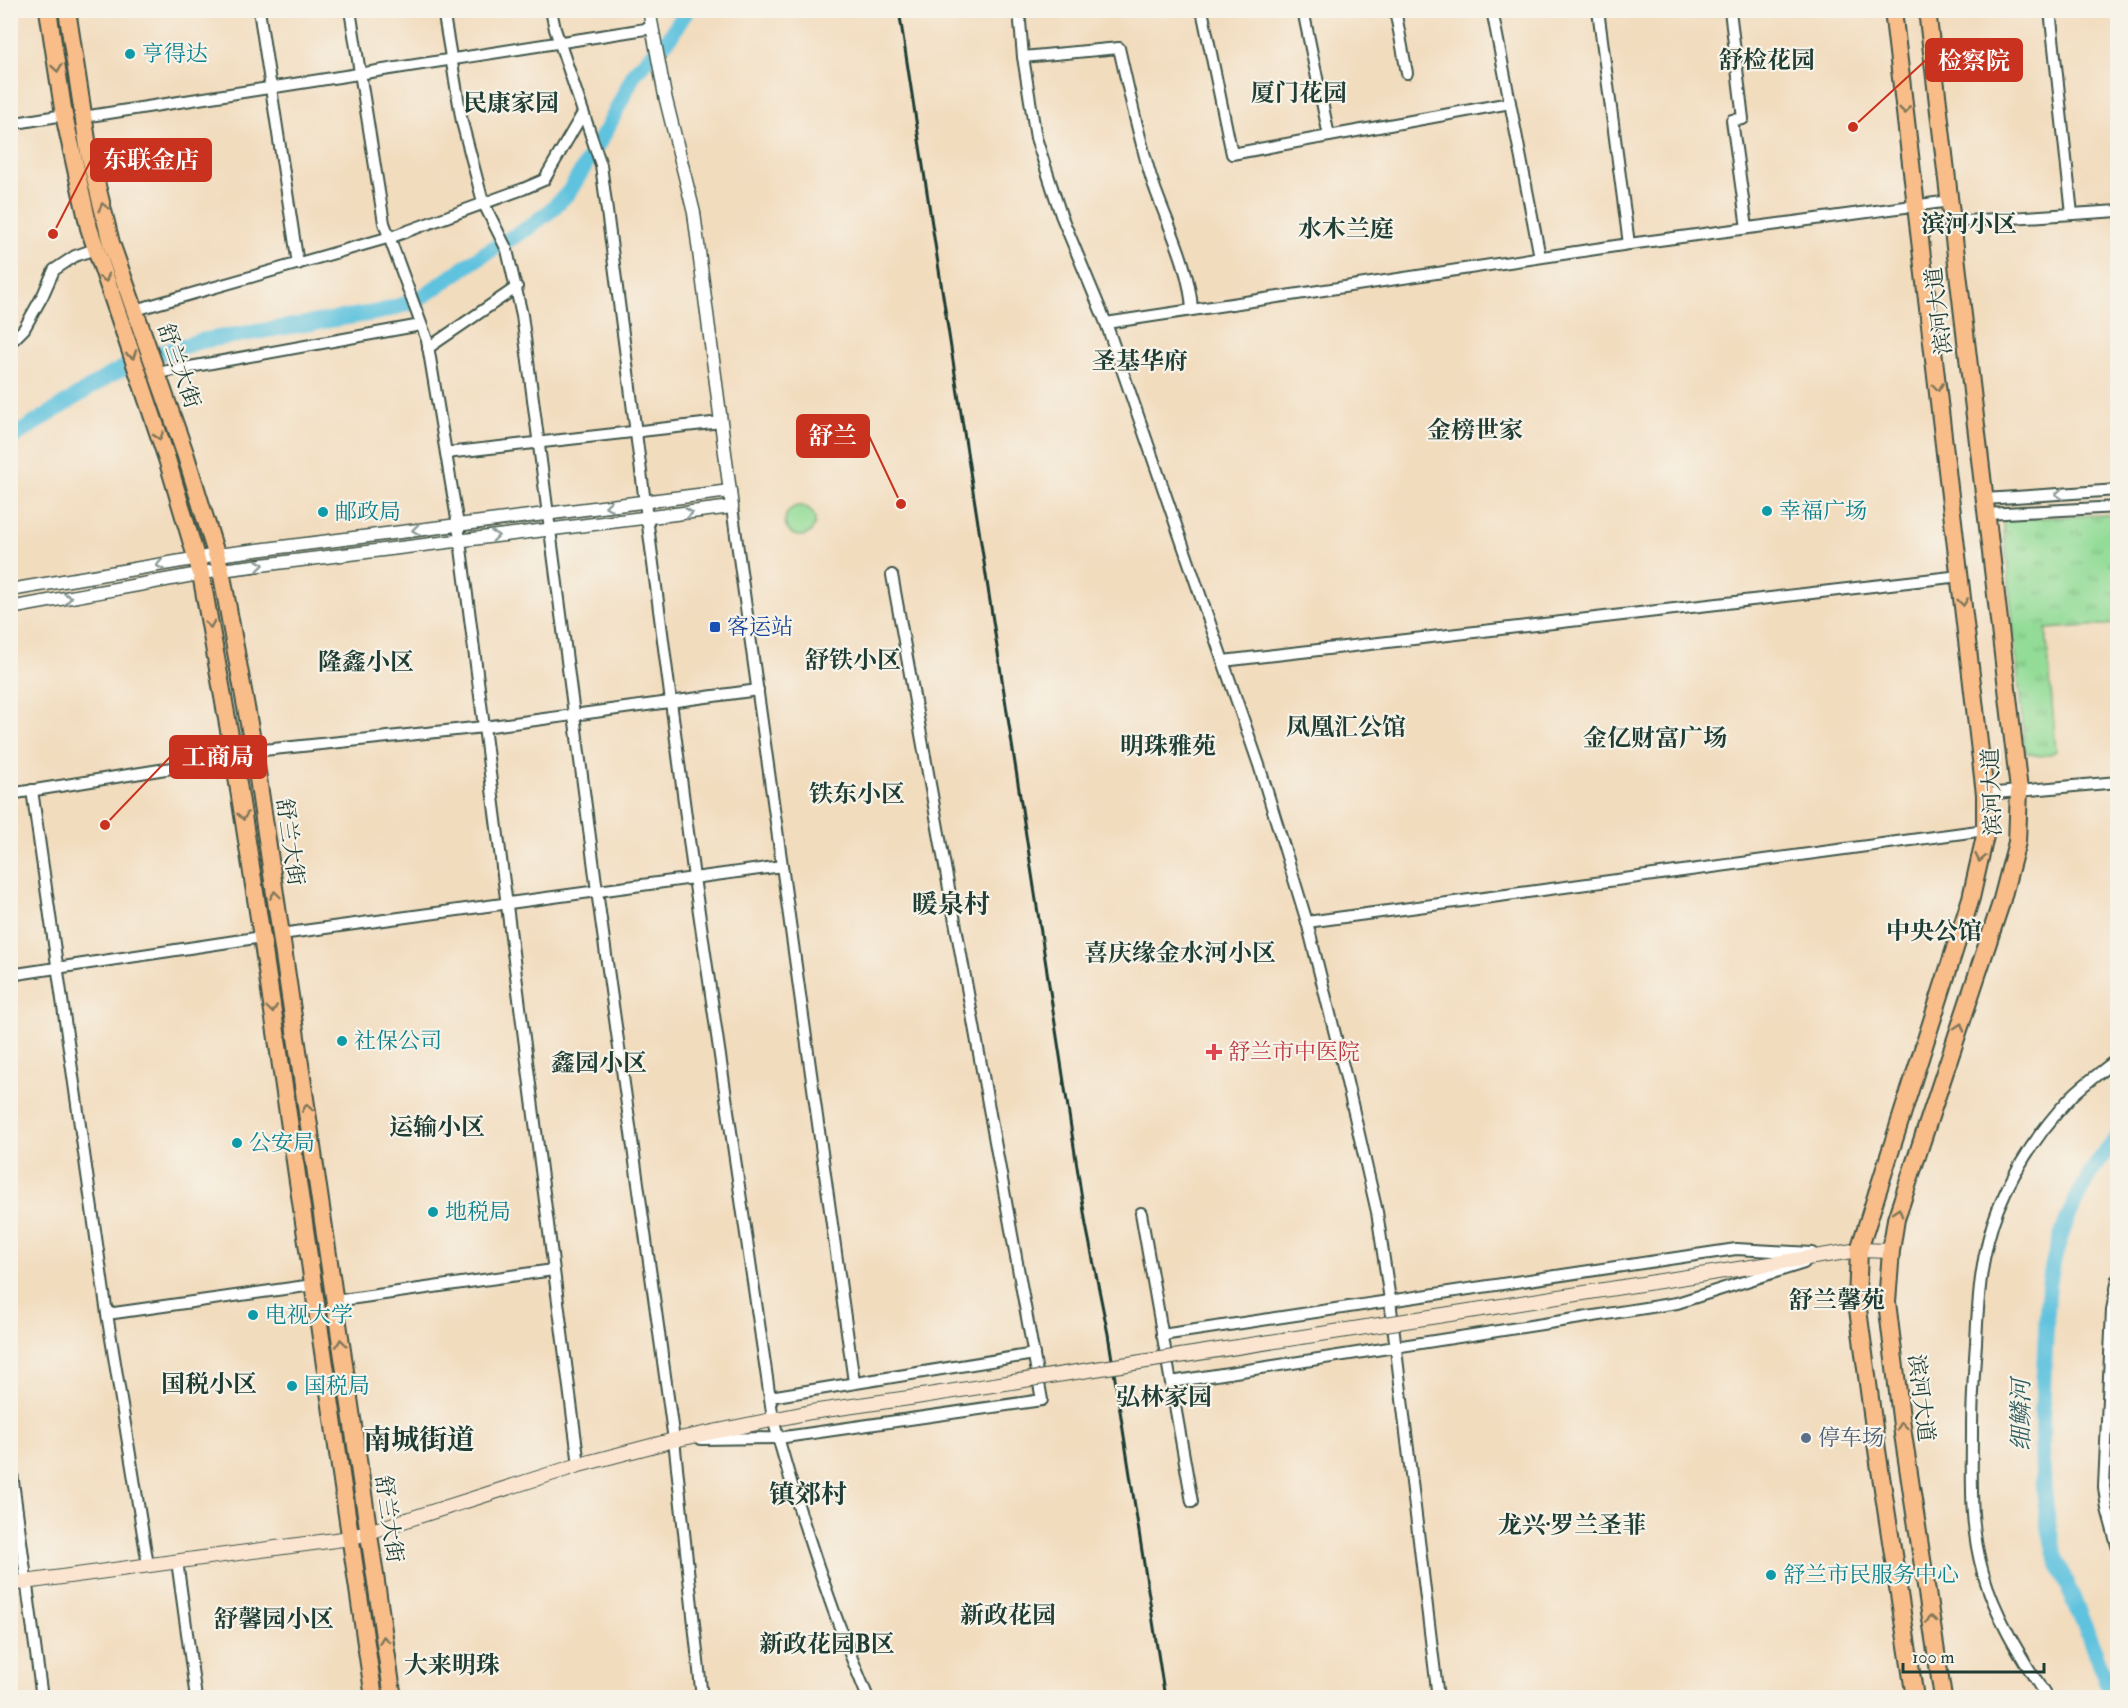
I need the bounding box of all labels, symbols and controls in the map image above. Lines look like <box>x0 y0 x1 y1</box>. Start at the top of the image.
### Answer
callout: 检察院 <box>1926 39 2022 81</box>
place label: 亨得达 <box>142 40 208 68</box>
district label: 舒检花园 <box>1719 45 1815 76</box>
text: 检察院 <box>1938 46 2010 77</box>
marker: 亨得达 <box>123 47 137 61</box>
one-way arrow <box>51 64 63 73</box>
district label: 厦门花园 <box>1251 78 1347 109</box>
district label: 民康家园 <box>463 88 559 119</box>
one-way arrow <box>1898 106 1911 115</box>
callout: 东联金店 <box>91 139 211 181</box>
text: 东联金店 <box>103 145 199 176</box>
one-way arrow <box>97 203 110 213</box>
district label: 滨河小区 <box>1921 209 2017 240</box>
district label: 水木兰庭 <box>1298 214 1394 245</box>
street label: 滨河大道 <box>1920 266 1958 356</box>
one-way arrow <box>98 273 111 283</box>
street label: 舒兰大街 <box>151 320 207 412</box>
district label: 圣基华府 <box>1092 346 1188 377</box>
one-way arrow <box>124 349 137 360</box>
one-way arrow <box>1931 383 1943 392</box>
callout: 舒兰 <box>797 415 869 457</box>
district label: 金榜世家 <box>1427 415 1523 446</box>
text: 舒兰 <box>809 421 857 452</box>
one-way arrow <box>152 430 165 441</box>
one-way arrow <box>2055 487 2064 500</box>
place label: 幸福广场 <box>1779 497 1867 525</box>
place label: 邮政局 <box>335 498 401 526</box>
one-way arrow <box>605 500 614 512</box>
marker: 幸福广场 <box>1760 504 1774 518</box>
marker: 邮政局 <box>316 505 330 519</box>
one-way arrow <box>684 507 694 519</box>
one-way arrow <box>411 524 420 536</box>
one-way arrow <box>491 531 500 543</box>
one-way arrow <box>156 558 165 570</box>
one-way arrow <box>256 559 265 572</box>
one-way arrow <box>63 592 73 605</box>
one-way arrow <box>1956 597 1969 606</box>
place label: 客运站 <box>727 613 793 641</box>
one-way arrow <box>203 619 216 629</box>
marker: 客运站 <box>708 620 722 634</box>
district label: 舒铁小区 <box>805 645 901 676</box>
district label: 隆鑫小区 <box>318 647 414 678</box>
district label: 凤凰汇公馆 <box>1286 712 1406 743</box>
district label: 金亿财富广场 <box>1583 723 1727 754</box>
district label: 明珠雅苑 <box>1120 731 1216 762</box>
callout: 工商局 <box>170 736 266 778</box>
text: 工商局 <box>182 742 254 773</box>
street label: 滨河大道 <box>1976 748 2008 836</box>
district label: 铁东小区 <box>809 779 905 810</box>
street label: 舒兰大街 <box>270 796 310 888</box>
one-way arrow <box>236 812 248 821</box>
one-way arrow <box>1974 853 1987 863</box>
district label: 暖泉村 <box>912 889 990 921</box>
one-way arrow <box>270 890 282 899</box>
district label: 中央公馆 <box>1886 916 1982 947</box>
district label: 喜庆缘金水河小区 <box>1084 938 1276 969</box>
one-way arrow <box>266 1004 278 1014</box>
one-way arrow <box>1953 1022 1965 1033</box>
place label: 社保公司 <box>354 1027 442 1055</box>
marker: 社保公司 <box>335 1034 349 1048</box>
place label: 舒兰市中医院 <box>1228 1038 1360 1066</box>
marker: 舒兰市中医院 <box>1205 1043 1223 1061</box>
district label: 鑫园小区 <box>551 1048 647 1079</box>
one-way arrow <box>301 1104 313 1113</box>
district label: 运输小区 <box>389 1112 485 1143</box>
place label: 公安局 <box>249 1129 315 1157</box>
marker: 公安局 <box>230 1136 244 1150</box>
place label: 地税局 <box>445 1198 511 1226</box>
marker: 地税局 <box>426 1205 440 1219</box>
one-way arrow <box>1891 1207 1904 1218</box>
district label: 舒兰馨苑 <box>1789 1285 1885 1316</box>
place label: 电视大学 <box>265 1301 353 1329</box>
marker: 电视大学 <box>246 1308 260 1322</box>
one-way arrow <box>335 1338 347 1347</box>
street label: 滨河大道 <box>1902 1353 1940 1443</box>
district label: 国税小区 <box>161 1369 257 1400</box>
place label: 国税局 <box>304 1372 370 1400</box>
water label: 细鳞河 <box>2006 1375 2037 1451</box>
marker: 国税局 <box>285 1379 299 1393</box>
district label: 弘林家园 <box>1116 1382 1212 1413</box>
one-way arrow <box>1896 1421 1909 1431</box>
district label: 南城街道 <box>363 1423 475 1458</box>
place label: 停车场 <box>1818 1424 1884 1452</box>
marker: 停车场 <box>1799 1431 1813 1445</box>
street label: 舒兰大街 <box>369 1473 409 1565</box>
district label: 镇郊村 <box>769 1479 847 1511</box>
district label: 龙兴·罗兰圣菲 <box>1498 1510 1646 1541</box>
place label: 舒兰市民服务中心 <box>1783 1561 1959 1589</box>
marker: 舒兰市民服务中心 <box>1764 1568 1778 1582</box>
district label: 新政花园 <box>960 1600 1056 1631</box>
district label: 舒馨园小区 <box>214 1604 334 1635</box>
one-way arrow <box>1925 1614 1937 1624</box>
district label: 新政花园B区 <box>759 1629 895 1660</box>
one-way arrow <box>378 1635 391 1645</box>
scale bar <box>1903 1636 2044 1674</box>
text: 100 m <box>1912 1646 1955 1669</box>
district label: 大来明珠 <box>404 1650 500 1681</box>

